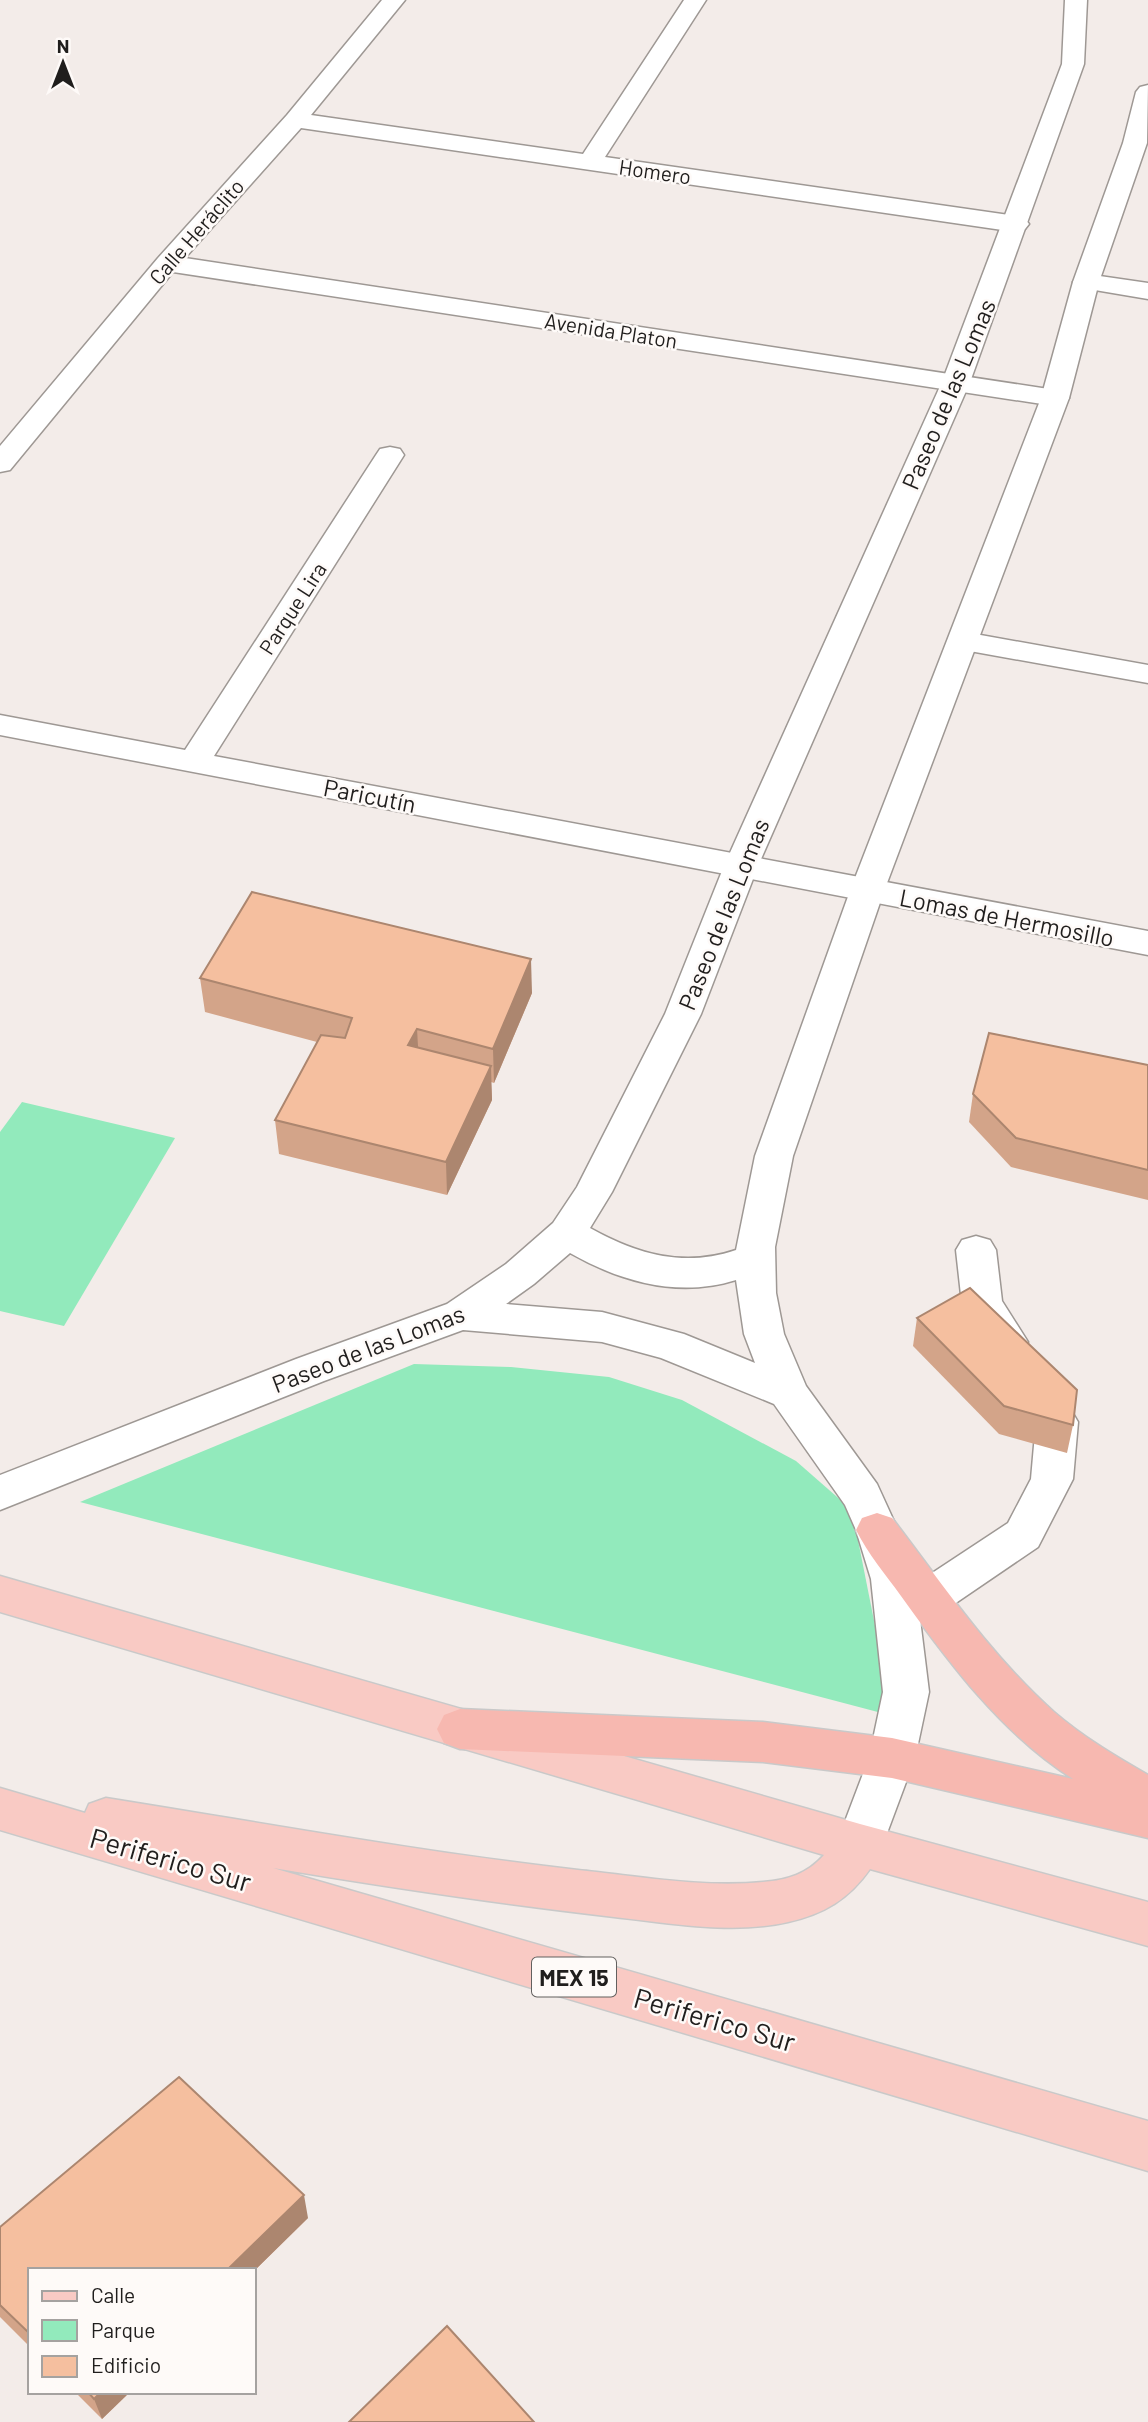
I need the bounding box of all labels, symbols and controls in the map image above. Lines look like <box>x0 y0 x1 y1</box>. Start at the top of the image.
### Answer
north arrow <box>28 28 98 98</box>
text: N <box>57 34 69 57</box>
street label: Homero <box>617 154 693 188</box>
street label: Calle Heráclito <box>143 173 249 289</box>
street label: Paseo de las Lomas <box>895 295 1001 493</box>
street label: Avenida Platon <box>543 307 679 353</box>
street label: Parque Lira <box>253 557 331 659</box>
street label: Paricutín <box>321 772 419 818</box>
street label: Paseo de las Lomas <box>671 814 775 1014</box>
street label: Lomas de Hermosillo <box>897 882 1117 952</box>
street label: Paseo de las Lomas <box>268 1298 468 1398</box>
street label: Periferico Sur <box>86 1820 256 1898</box>
road number: MEX 15 <box>532 1958 616 1996</box>
street label: Periferico Sur <box>630 1980 800 2058</box>
legend <box>28 2268 256 2394</box>
text: Calle <box>91 2282 135 2307</box>
text: Parque <box>91 2317 156 2342</box>
text: Edificio <box>91 2352 161 2377</box>

